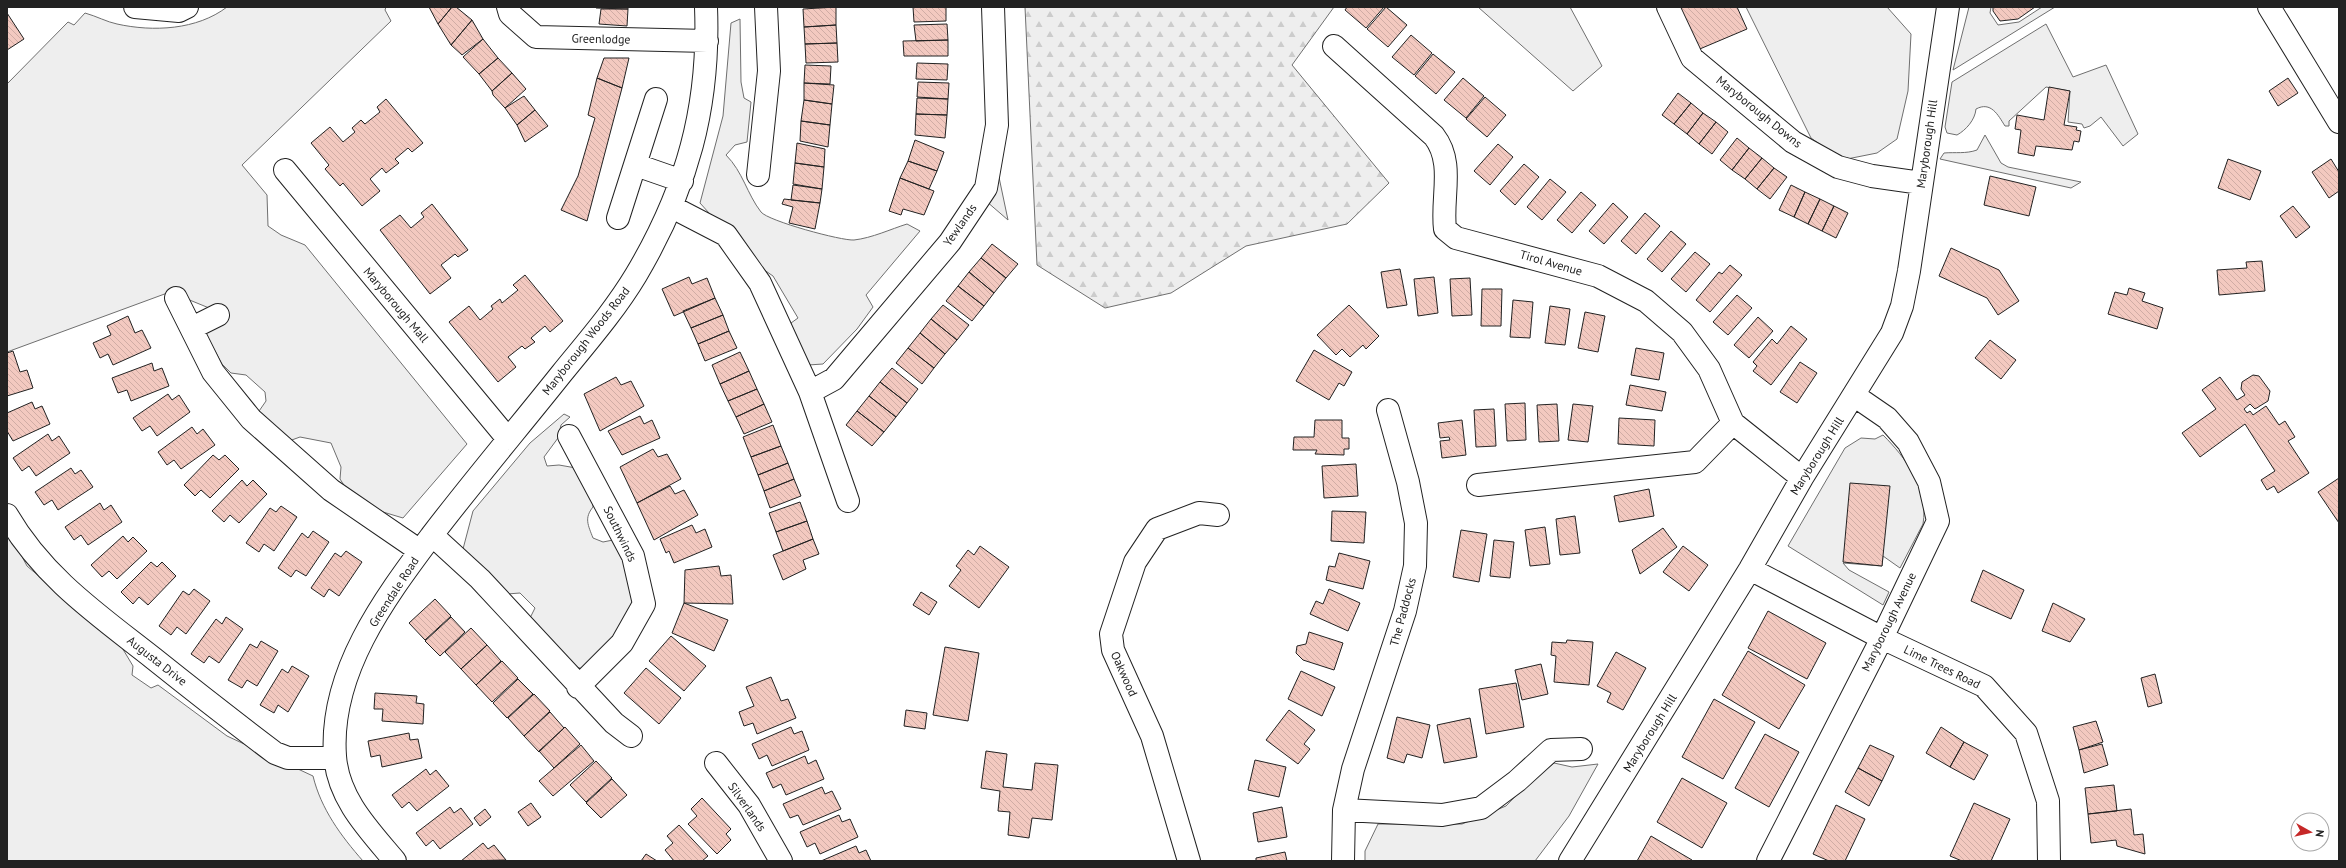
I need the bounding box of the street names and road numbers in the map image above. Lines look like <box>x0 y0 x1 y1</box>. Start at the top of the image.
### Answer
street label: Greenlodge <box>571 30 631 47</box>
street label: Maryborough Downs <box>1713 72 1805 151</box>
street label: Maryborough Hill <box>1913 98 1940 189</box>
street label: Yewlands <box>940 201 979 249</box>
street label: Tirol Avenue <box>1518 246 1584 279</box>
street label: Maryborough Mall <box>361 264 433 346</box>
street label: Maryborough Woods Road <box>539 284 633 398</box>
street label: Maryborough Hill <box>1786 413 1847 498</box>
street label: Southwinds <box>601 504 640 564</box>
street label: Greendale Road <box>365 554 422 630</box>
street label: Maryborough Avenue <box>1858 570 1919 674</box>
street label: The Paddocks <box>1386 576 1419 648</box>
street label: Augusta Drive <box>124 633 190 689</box>
street label: Lime Trees Road <box>1901 642 1983 692</box>
street label: Oakwood <box>1108 649 1141 699</box>
street label: Maryborough Hill <box>1619 690 1680 775</box>
street label: Silverlands <box>725 779 770 834</box>

